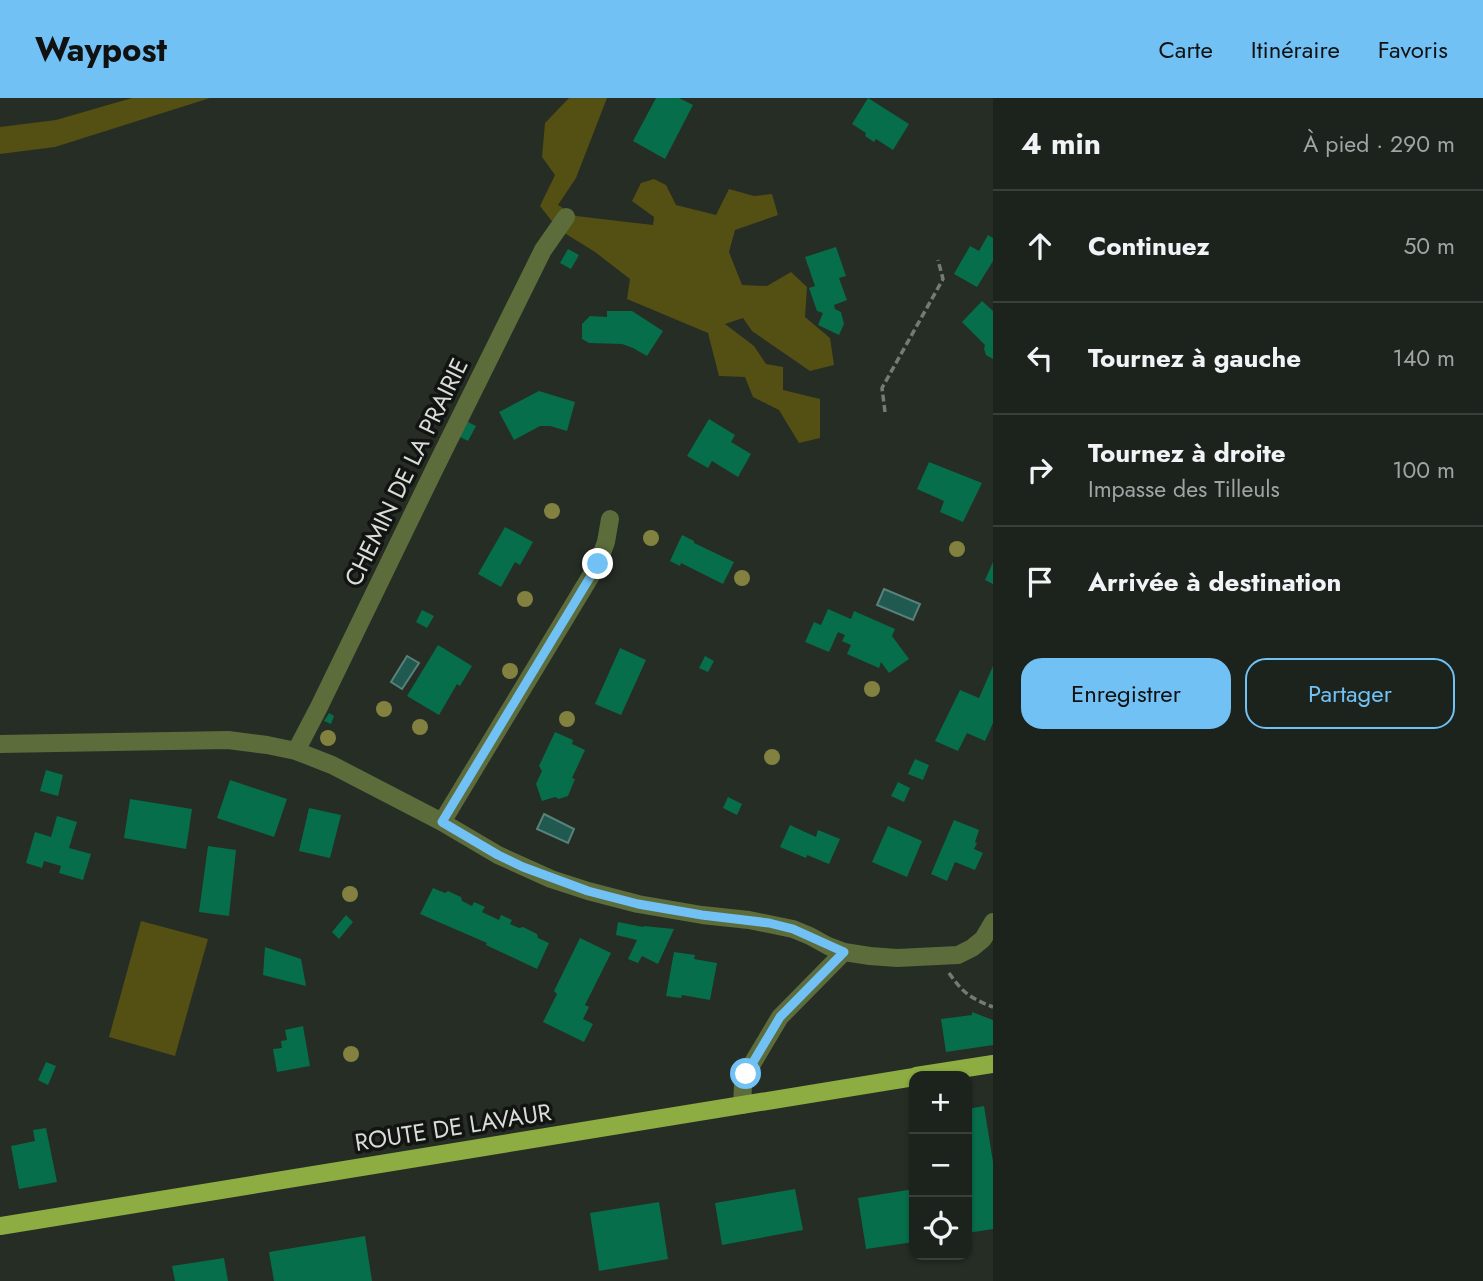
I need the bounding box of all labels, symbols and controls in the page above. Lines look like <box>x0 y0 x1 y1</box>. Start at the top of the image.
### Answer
text: Waypost <box>35 26 167 73</box>
text: Carte <box>1158 32 1213 67</box>
text: Itinéraire <box>1251 32 1340 67</box>
text: Favoris <box>1378 32 1448 67</box>
text: 4 min <box>1021 122 1101 165</box>
text: À pied · 290 m <box>1303 127 1455 161</box>
icon: ahead <box>1021 227 1059 265</box>
text: Continuez <box>1088 227 1210 265</box>
text: 50 m <box>1403 229 1455 263</box>
icon: left <box>1021 339 1059 377</box>
text: Tournez à gauche <box>1088 339 1301 377</box>
text: 140 m <box>1393 341 1455 375</box>
street label: CHEMIN DE LA PRAIRIE <box>335 352 477 592</box>
text: Tournez à droite <box>1088 434 1286 472</box>
icon: right <box>1021 451 1059 489</box>
text: 100 m <box>1392 453 1455 487</box>
text: Impasse des Tilleuls <box>1088 472 1280 506</box>
route end <box>582 548 613 579</box>
icon: arrive <box>1021 563 1059 601</box>
text: Arrivée à destination <box>1088 563 1341 601</box>
button: Enregistrer <box>1021 658 1231 729</box>
button: Partager <box>1245 658 1455 729</box>
route start <box>730 1058 761 1089</box>
map controls <box>909 1071 972 1260</box>
button: + <box>909 1071 972 1134</box>
street label: ROUTE DE LAVAUR <box>352 1094 554 1160</box>
button: − <box>909 1134 972 1197</box>
button: locate <box>909 1197 972 1260</box>

